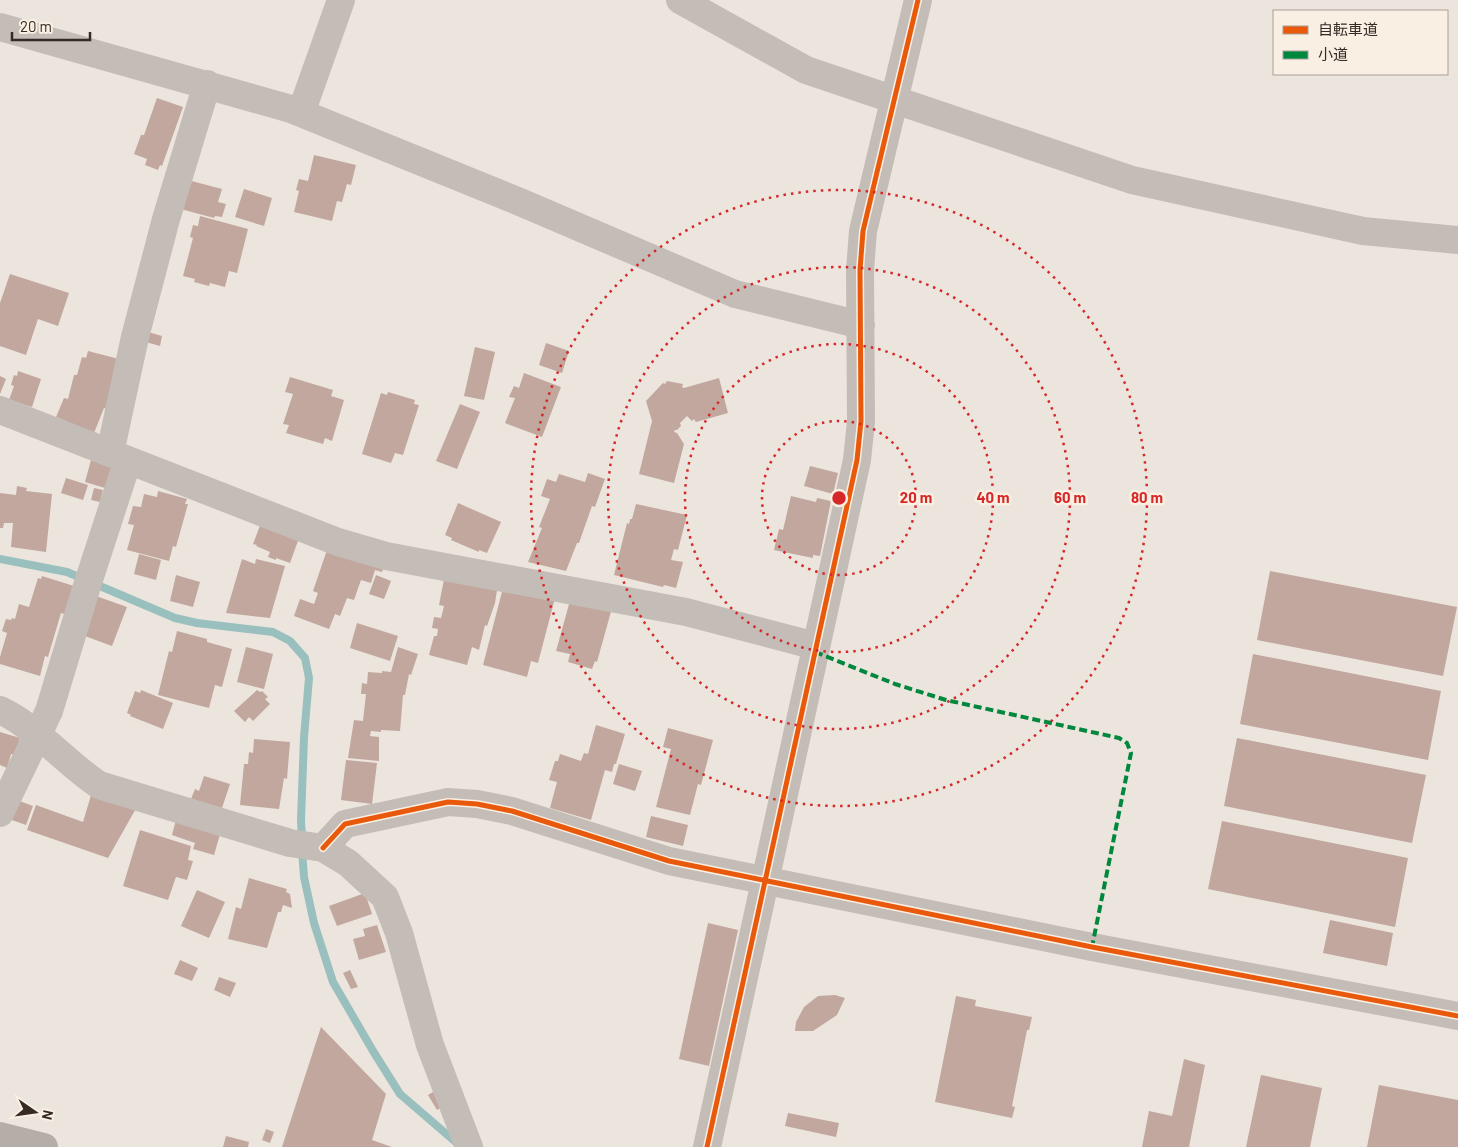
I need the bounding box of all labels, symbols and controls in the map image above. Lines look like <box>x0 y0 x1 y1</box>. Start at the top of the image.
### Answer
scale bar <box>12 10 90 42</box>
legend <box>1273 10 1448 75</box>
text: 20 m <box>20 17 52 35</box>
text: 自転車道 <box>1318 20 1378 38</box>
text: 小道 <box>1318 45 1348 63</box>
text: 20 m <box>900 488 932 506</box>
text: 40 m <box>976 488 1010 506</box>
text: 60 m <box>1054 488 1086 506</box>
text: 80 m <box>1131 488 1163 506</box>
centre of rings <box>830 489 848 507</box>
north arrow <box>10 1087 60 1137</box>
text: N <box>39 1109 57 1121</box>

